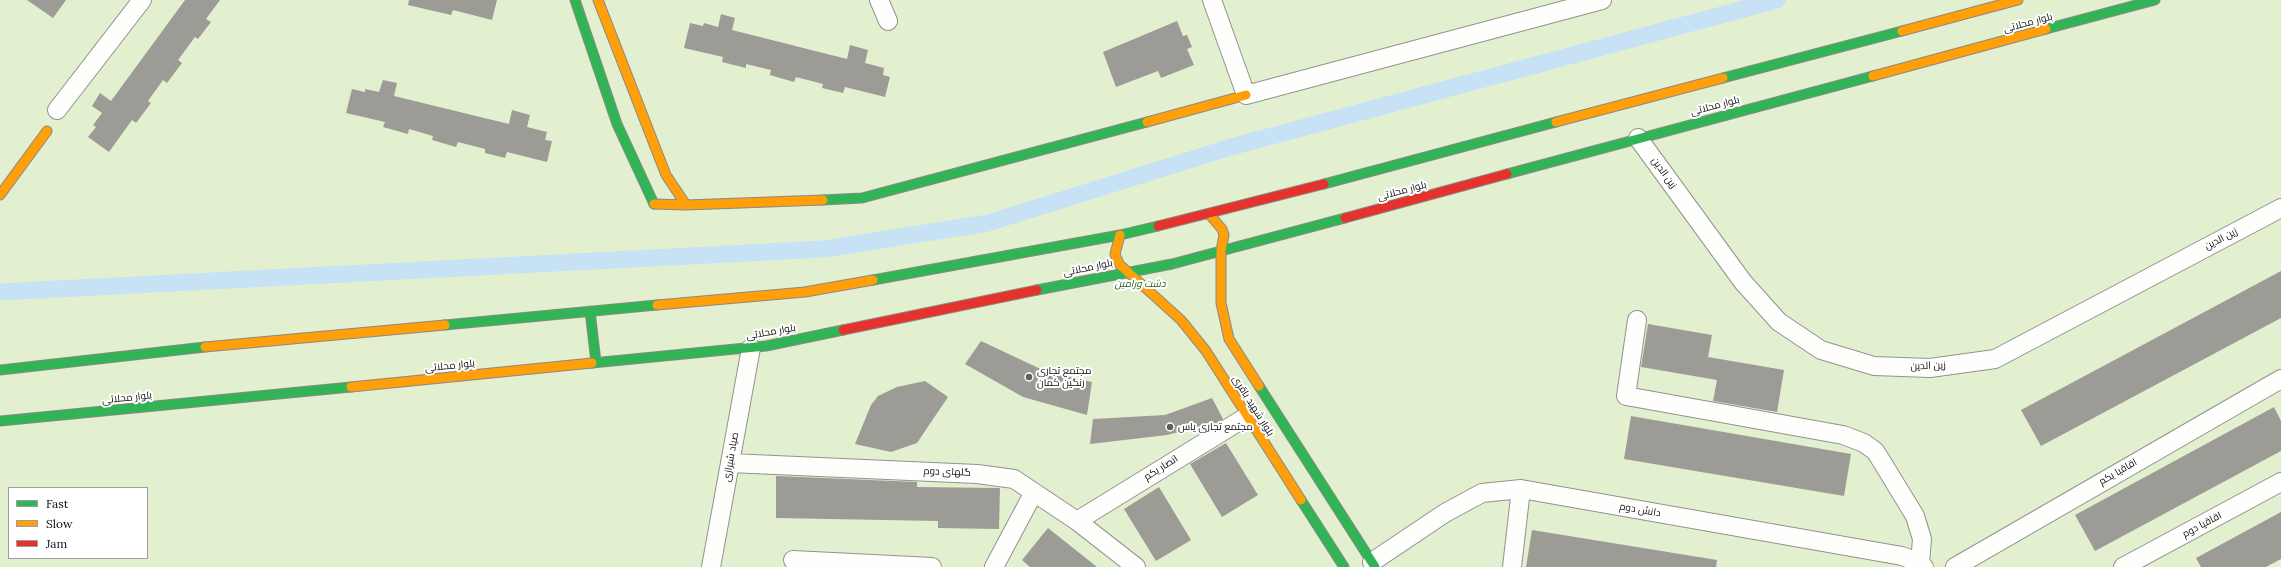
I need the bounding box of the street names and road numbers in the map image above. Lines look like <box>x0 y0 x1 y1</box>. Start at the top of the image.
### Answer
street label: بلوار محلاتی <box>2002 11 2054 35</box>
street label: بلوار محلاتی <box>1689 94 1741 118</box>
street label: زین الدین <box>1649 155 1679 191</box>
street label: بلوار محلاتی <box>1376 179 1428 203</box>
street label: زین الدین <box>2203 225 2239 253</box>
street label: بلوار محلاتی <box>1062 257 1114 279</box>
street label: بلوار محلاتی <box>745 322 797 342</box>
street label: بلوار محلاتی <box>424 357 476 375</box>
street label: زین الدین <box>1910 359 1946 373</box>
street label: بلوار شهید باقری <box>1230 374 1276 438</box>
street label: بلوار محلاتی <box>101 389 153 407</box>
street label: صیاد شیرازی <box>721 431 741 483</box>
street label: انصار یکم <box>1142 453 1180 483</box>
street label: اقاقیا یکم <box>2097 456 2139 488</box>
street label: گلهای دوم <box>923 465 971 479</box>
street label: دانش دوم <box>1618 500 1662 520</box>
street label: اقاقیا دوم <box>2180 510 2224 540</box>

